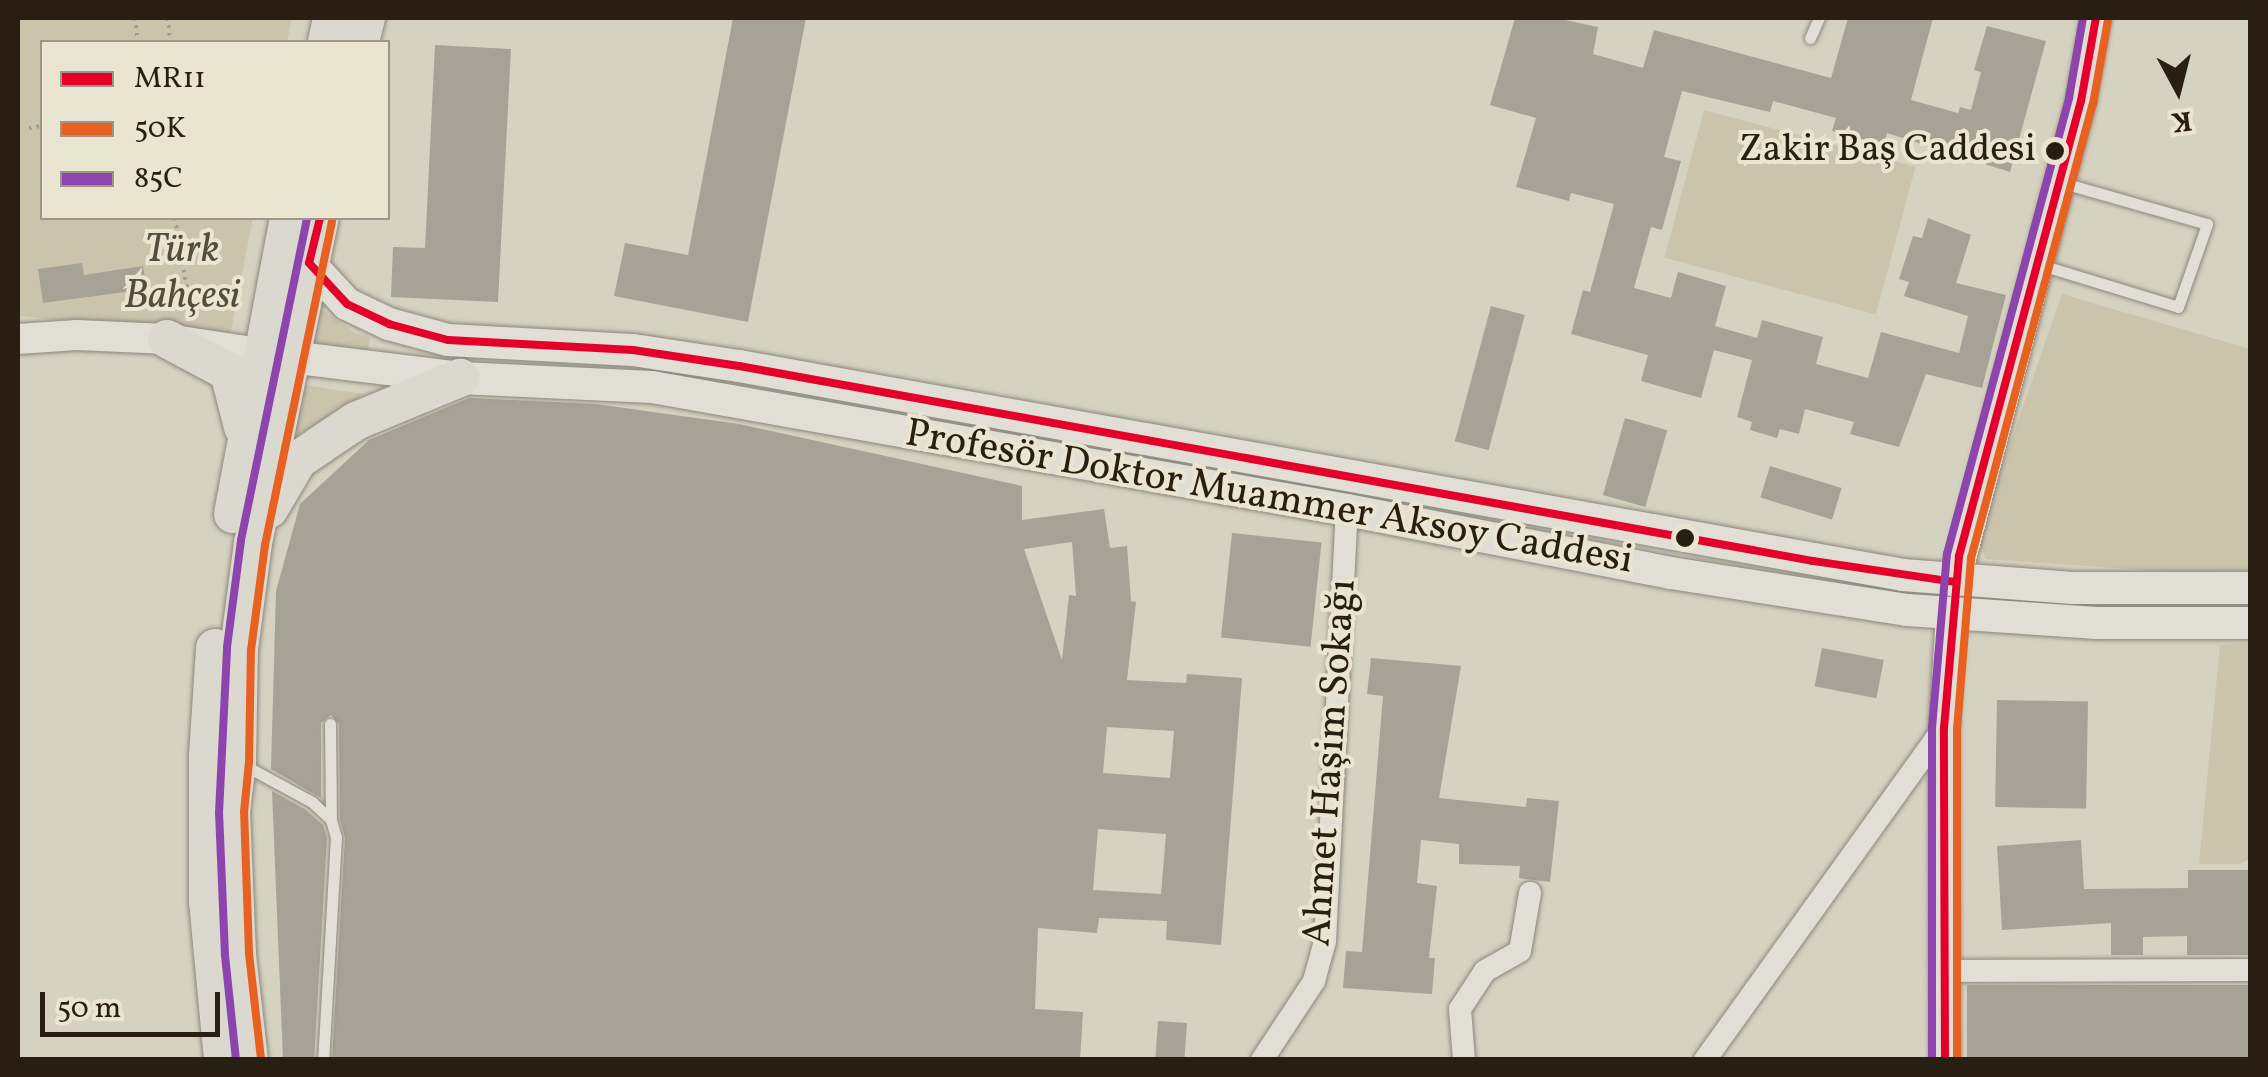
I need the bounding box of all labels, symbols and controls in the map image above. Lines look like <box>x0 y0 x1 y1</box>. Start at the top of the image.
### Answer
legend <box>40 40 390 220</box>
north arrow <box>2128 40 2228 140</box>
text: MR11 <box>134 58 206 100</box>
text: K <box>2169 100 2194 141</box>
text: 50K <box>134 108 186 150</box>
place label: Zakir Baş Caddesi <box>1739 128 2036 174</box>
marker: Zakir Baş Caddesi <box>2045 141 2065 161</box>
text: 85C <box>134 158 183 200</box>
park label: Türk Bahçesi <box>124 227 240 321</box>
street label: Profesör Doktor Muammer Aksoy Caddesi <box>901 410 1637 586</box>
unlabelled marker <box>1675 528 1695 548</box>
street label: Ahmet Haşim Sokağı <box>1294 578 1368 948</box>
scale bar <box>45 972 225 1034</box>
text: 50 m <box>57 988 121 1030</box>

